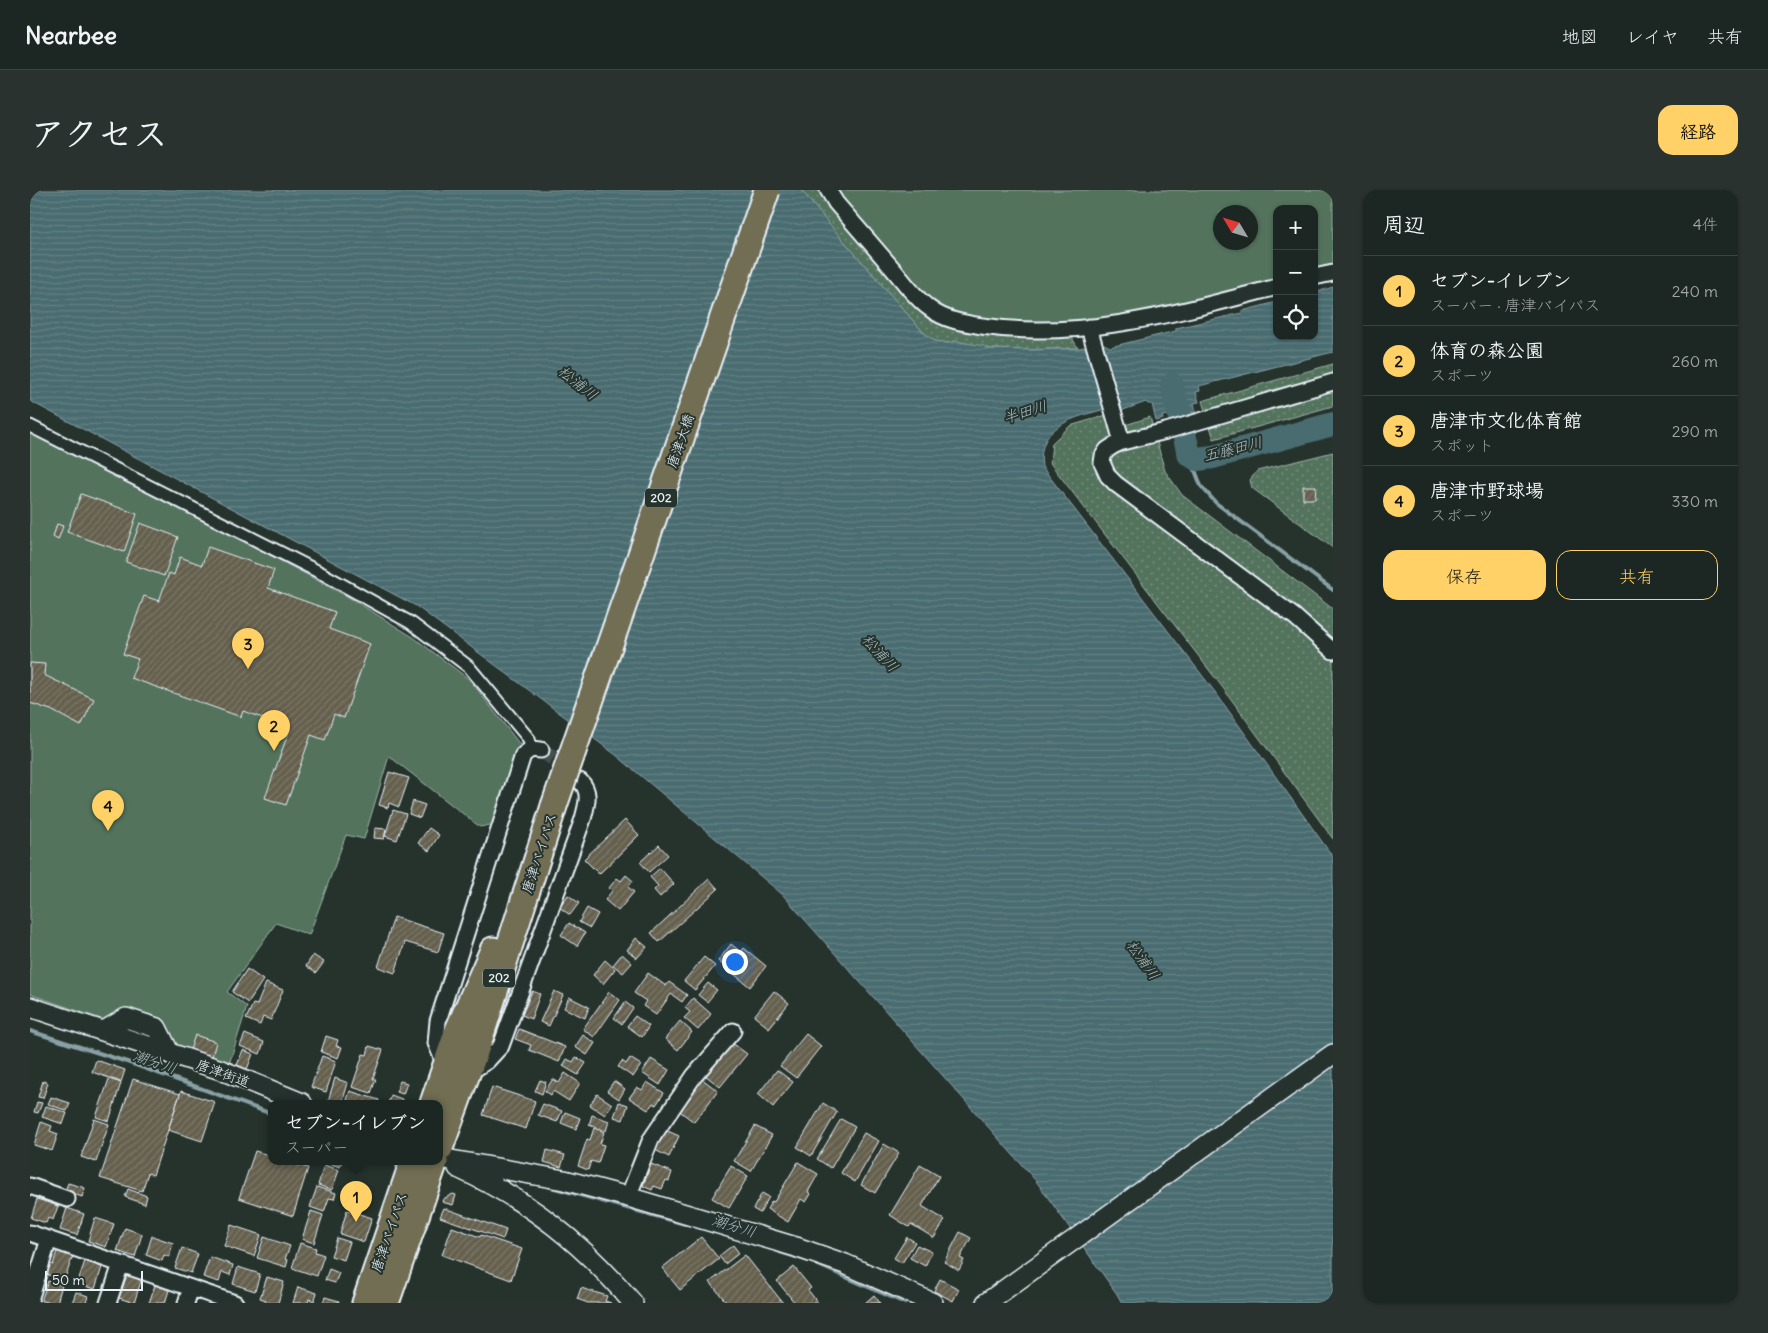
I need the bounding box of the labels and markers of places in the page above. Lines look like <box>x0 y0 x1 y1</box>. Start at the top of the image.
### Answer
pin: 3 <box>232 628 264 669</box>
pin: 2 <box>258 710 290 751</box>
pin: 4 <box>92 790 124 831</box>
pin: 1 <box>340 1181 372 1222</box>

